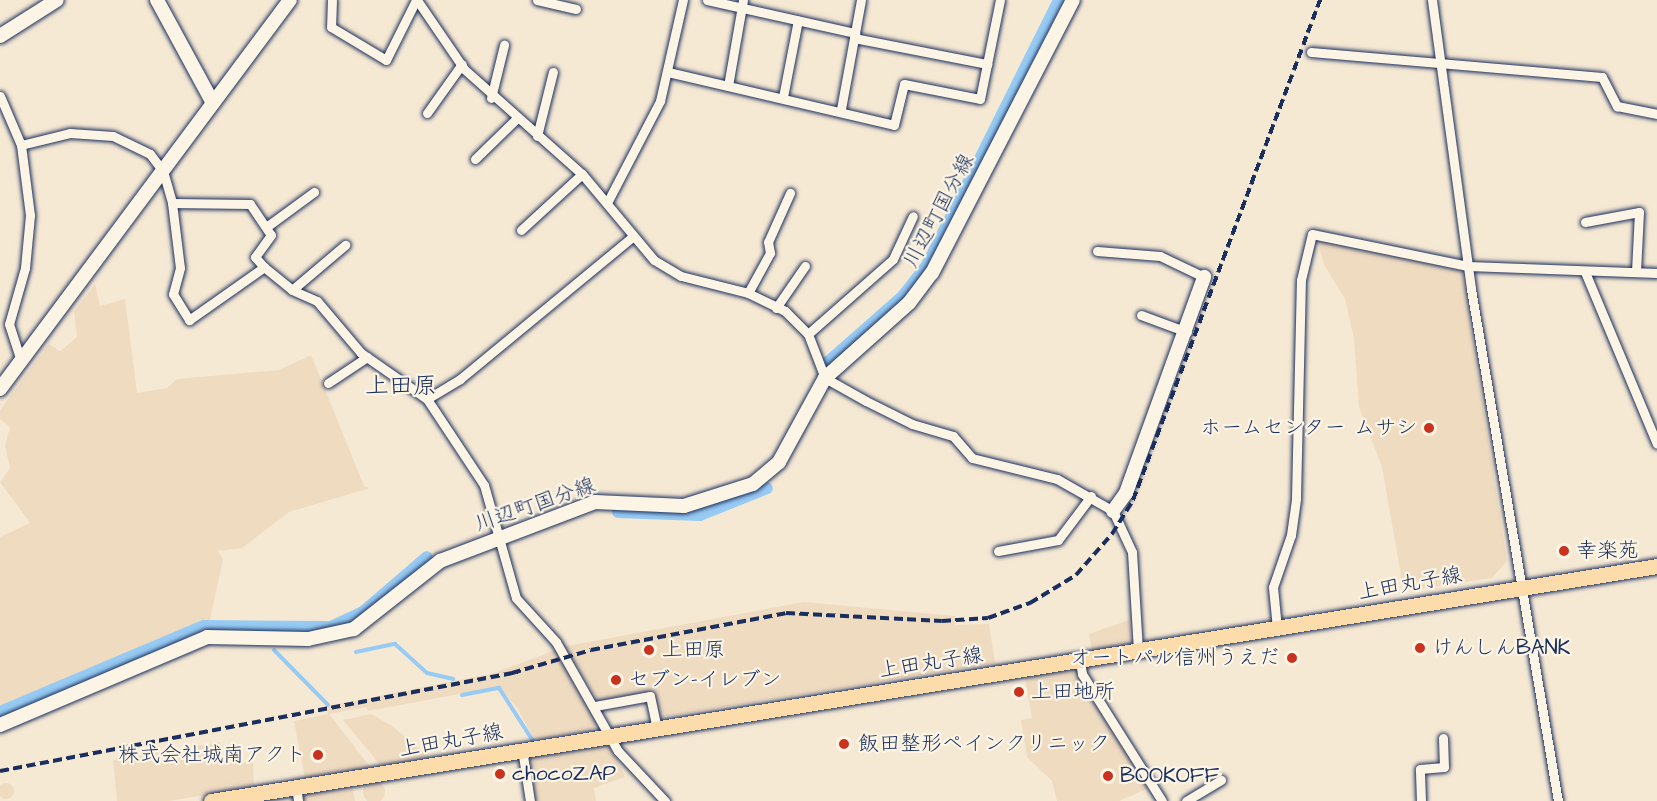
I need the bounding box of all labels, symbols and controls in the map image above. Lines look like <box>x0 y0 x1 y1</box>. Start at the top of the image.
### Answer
street label: 川辺町国分線 <box>898 149 980 273</box>
district label: 上田原 <box>365 373 437 401</box>
place label: ホームセンター ムサシ <box>1199 415 1417 441</box>
marker: ホームセンター ムサシ <box>1422 421 1436 435</box>
street label: 川辺町国分線 <box>471 473 599 537</box>
place label: 幸楽苑 <box>1576 538 1639 564</box>
marker: 幸楽苑 <box>1557 544 1571 558</box>
street label: 上田丸子線 <box>1356 562 1464 606</box>
place label: けんしんBANK <box>1432 635 1570 661</box>
place label: 上田原 <box>662 637 725 663</box>
marker: 上田原 <box>640 641 658 659</box>
marker: けんしんBANK <box>1413 641 1427 655</box>
street label: 上田丸子線 <box>877 642 985 684</box>
place label: オートパル信州うえだ <box>1070 645 1280 671</box>
marker: オートパル信州うえだ <box>1285 651 1299 665</box>
place label: セブン-イレブン <box>628 667 782 693</box>
marker: セブン-イレブン <box>609 673 623 687</box>
place label: 上田地所 <box>1031 679 1115 705</box>
marker: 上田地所 <box>1012 685 1026 699</box>
street label: 上田丸子線 <box>397 719 505 763</box>
place label: 飯田整形ペインクリニック <box>858 731 1110 757</box>
marker: 飯田整形ペインクリニック <box>835 735 853 753</box>
place label: 株式会社城南アクト <box>117 742 306 768</box>
marker: 株式会社城南アクト <box>311 748 325 762</box>
place label: chocoZAP <box>512 761 616 787</box>
place label: BOOKOFF <box>1120 763 1219 789</box>
marker: chocoZAP <box>493 767 507 781</box>
marker: BOOKOFF <box>1101 769 1115 783</box>

